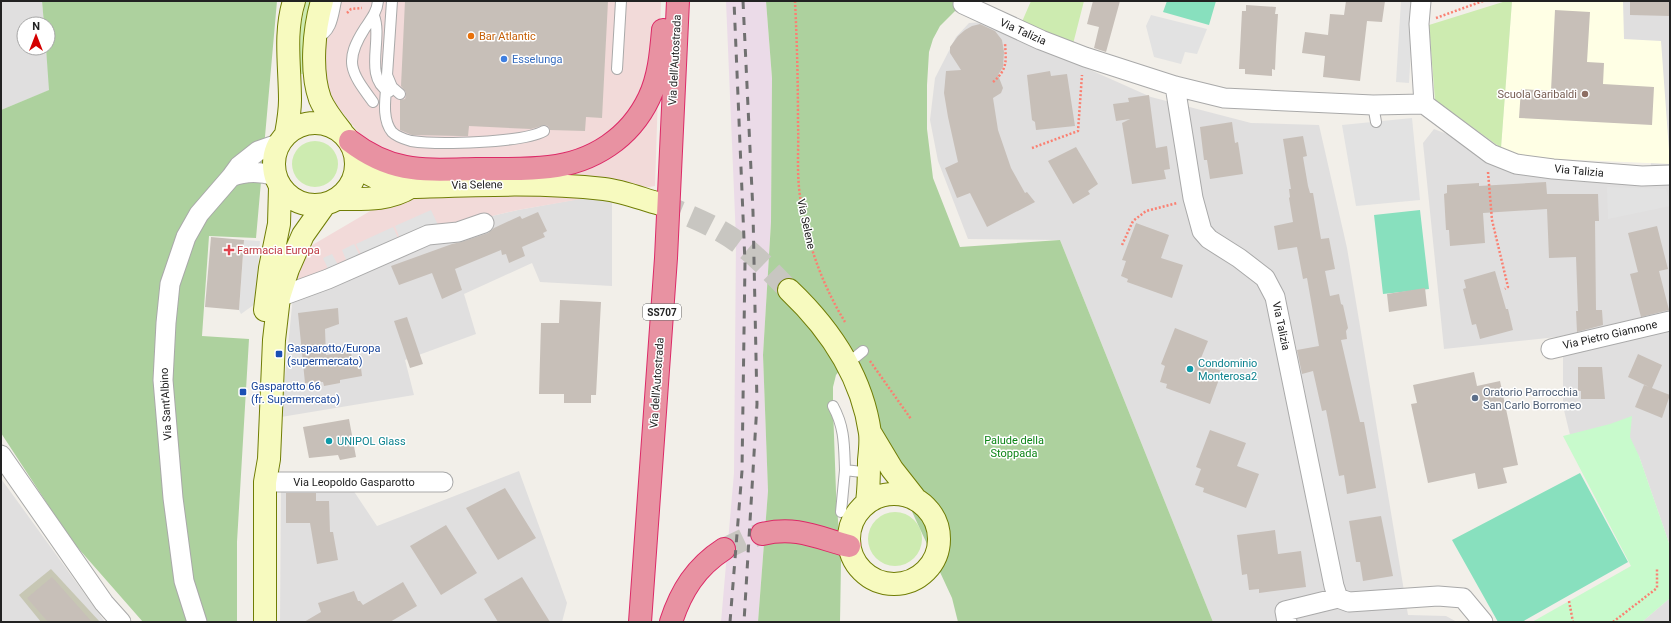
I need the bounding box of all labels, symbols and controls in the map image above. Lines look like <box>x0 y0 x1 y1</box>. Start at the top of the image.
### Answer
street label: Via dell'Autostrada <box>666 14 684 106</box>
north arrow <box>16 16 56 56</box>
street label: Via Talizia <box>998 16 1048 48</box>
text: N <box>32 20 40 33</box>
place label: Bar Atlantic <box>479 30 536 43</box>
marker: Bar Atlantic <box>466 31 476 41</box>
place label: Esselunga <box>512 53 562 66</box>
marker: Esselunga <box>499 54 509 64</box>
place label: Scuola Garibaldi <box>1497 88 1577 101</box>
marker: Scuola Garibaldi <box>1580 89 1590 99</box>
street label: Via Talizia <box>1554 162 1604 180</box>
street label: Via Selene <box>451 178 503 192</box>
street label: Via Selene <box>794 198 818 251</box>
place label: Farmacia Europa <box>237 244 320 257</box>
marker: Farmacia Europa <box>224 245 234 255</box>
street label: Via Talizia <box>1269 300 1293 352</box>
road number: SS707 <box>643 304 681 320</box>
street label: Via Pietro Giannone <box>1562 318 1659 352</box>
street label: Via dell'Autostrada <box>647 337 667 429</box>
place label: Gasparotto/Europa (supermercato) <box>287 342 380 368</box>
marker: Gasparotto/Europa (supermercato) <box>274 349 284 359</box>
place label: Condominio Monterosa2 <box>1198 357 1257 383</box>
marker: Condominio Monterosa2 <box>1185 364 1195 374</box>
street label: Via Sant'Albino <box>158 367 174 441</box>
place label: Gasparotto 66 (fr. Supermercato) <box>251 380 340 406</box>
place label: Oratorio Parrocchia San Carlo Borromeo <box>1483 386 1581 412</box>
marker: Gasparotto 66 (fr. Supermercato) <box>238 387 248 397</box>
marker: Oratorio Parrocchia San Carlo Borromeo <box>1470 393 1480 403</box>
park label: Palude della Stoppada <box>984 434 1044 460</box>
place label: UNIPOL Glass <box>337 435 406 448</box>
marker: UNIPOL Glass <box>324 436 334 446</box>
street label: Via Leopoldo Gasparotto <box>293 476 415 489</box>

